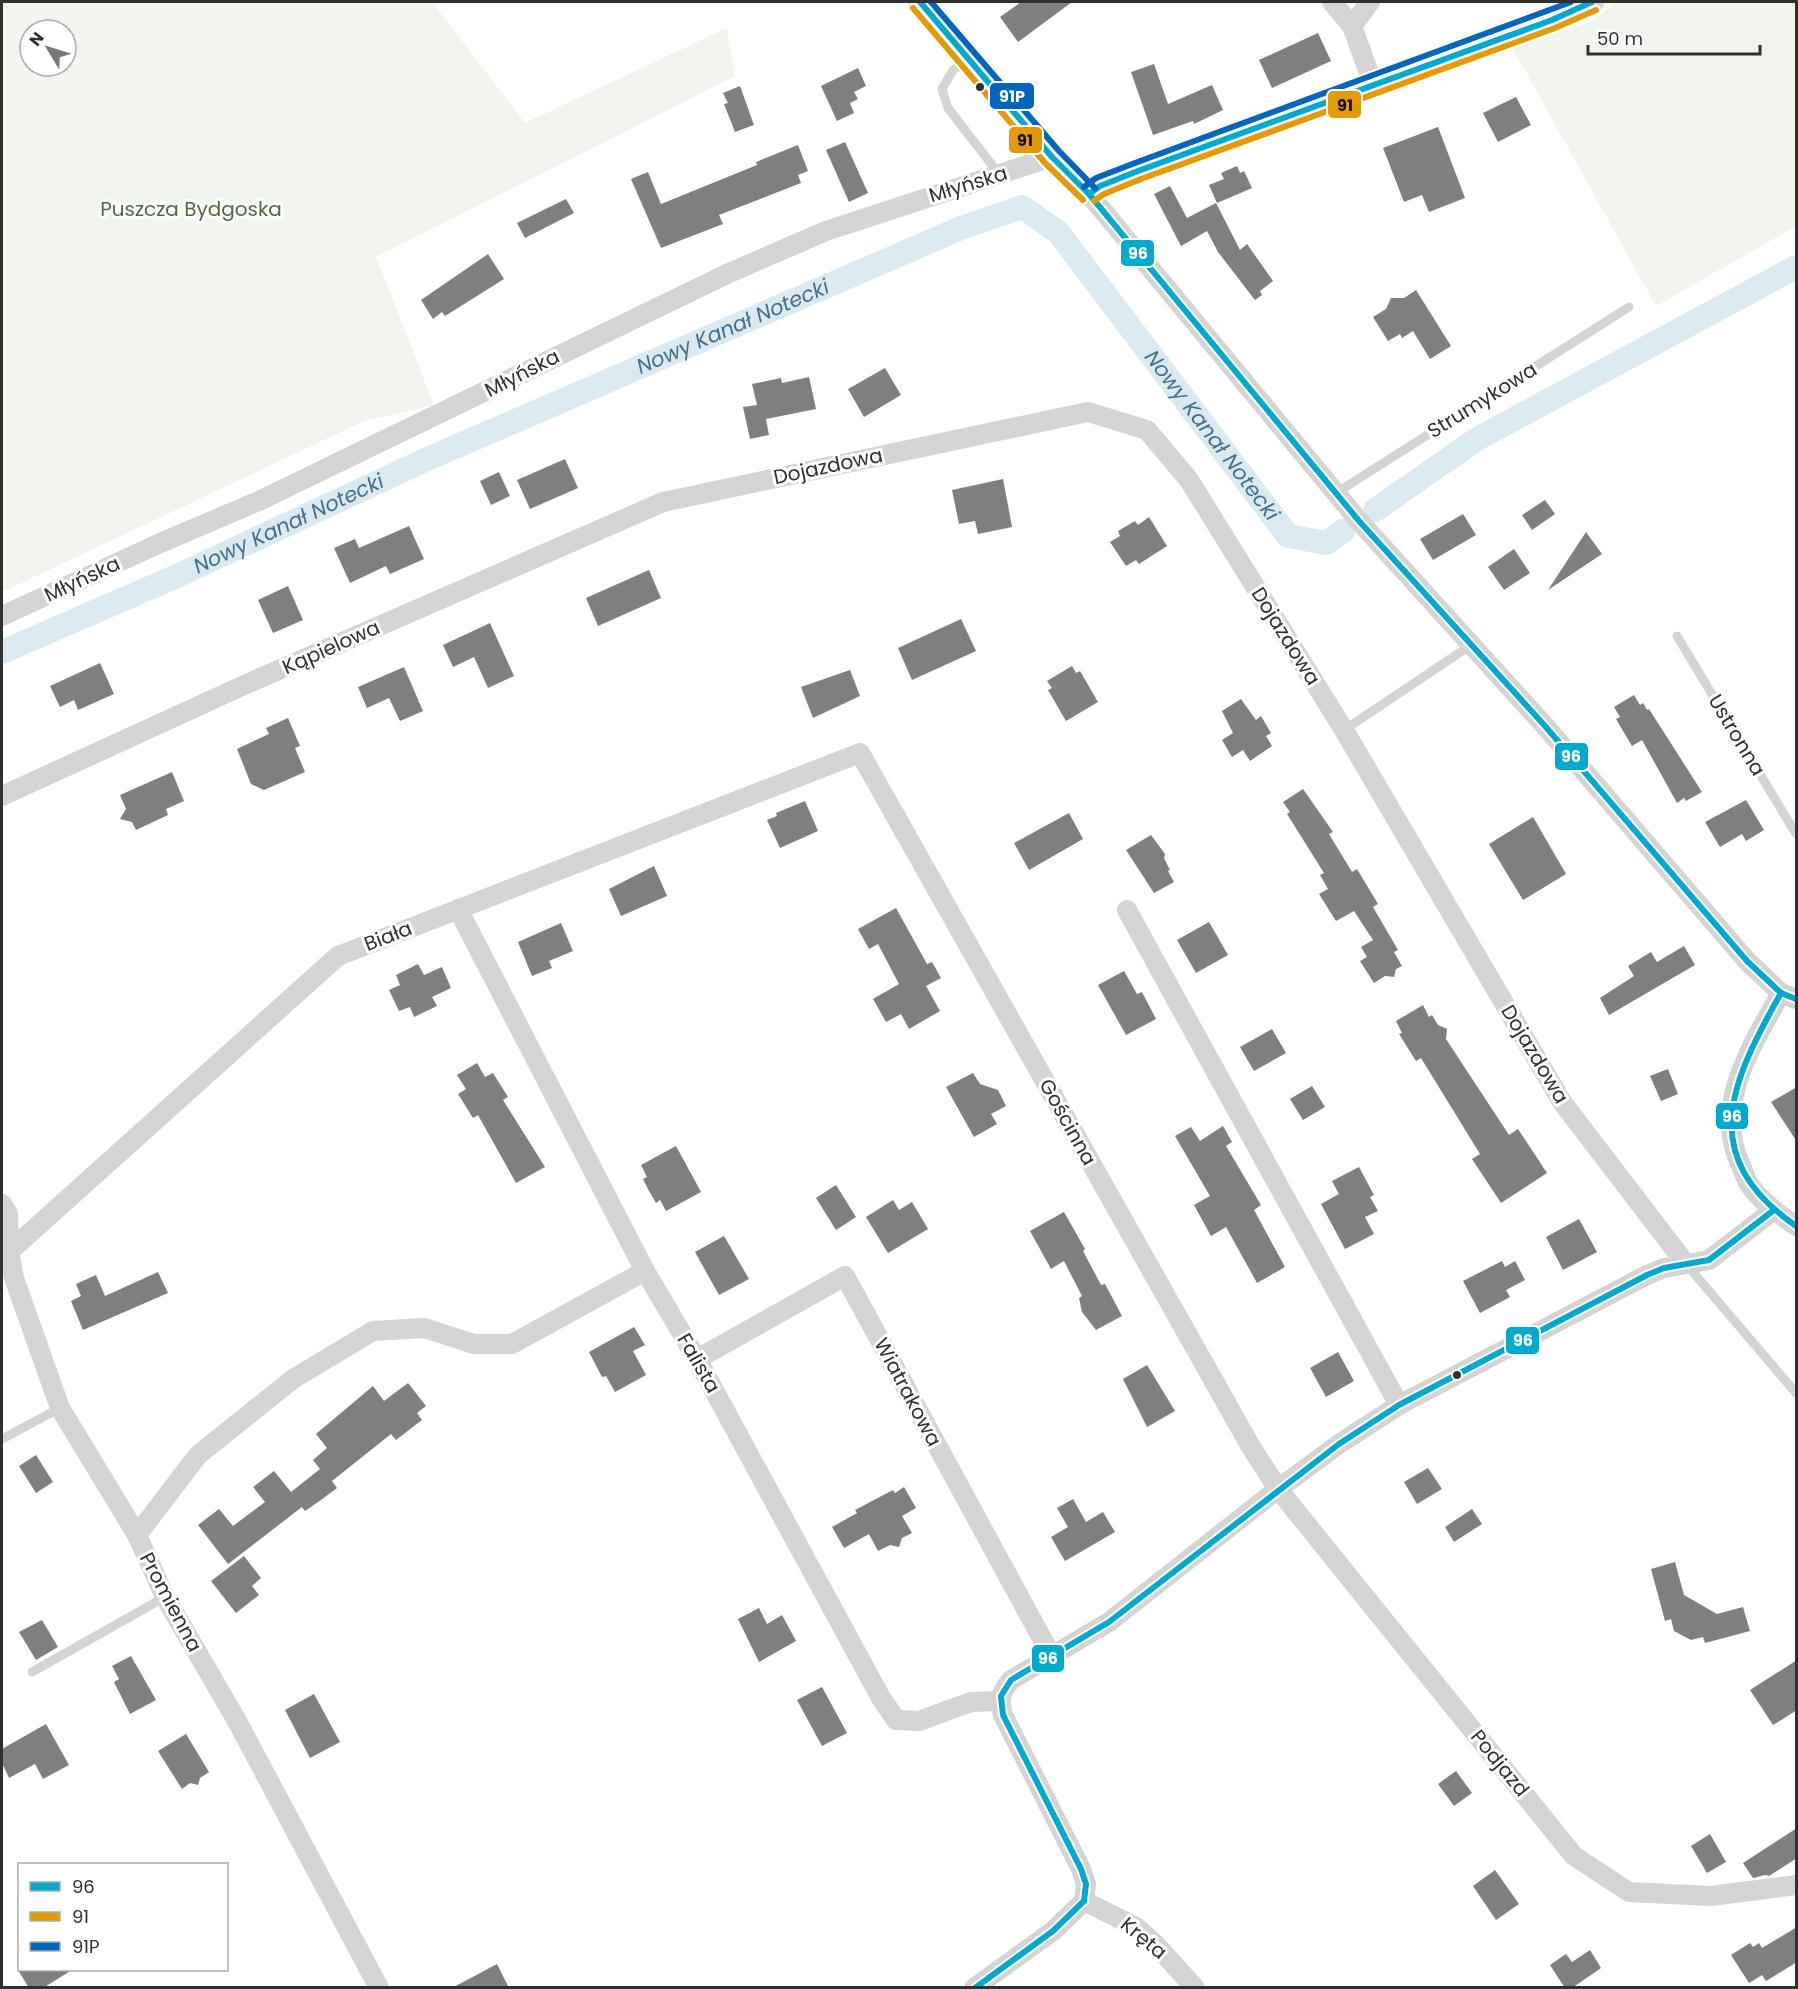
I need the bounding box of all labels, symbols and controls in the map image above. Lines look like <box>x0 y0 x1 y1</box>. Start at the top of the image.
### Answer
north arrow <box>18 18 78 78</box>
scale bar <box>1588 18 1760 56</box>
text: 50 m <box>1597 26 1643 51</box>
text: N <box>24 27 49 51</box>
unlabelled marker <box>974 81 986 93</box>
line badge: 91P <box>989 82 1035 110</box>
text: 91P <box>999 85 1025 108</box>
line badge: 91 <box>1327 90 1362 119</box>
text: 91 <box>1337 94 1353 117</box>
line badge: 91 <box>1008 126 1043 154</box>
text: 91 <box>1017 129 1033 152</box>
street label: Młyńska <box>925 159 1011 209</box>
park label: Puszcza Bydgoska <box>100 195 282 223</box>
line badge: 96 <box>1120 239 1155 267</box>
text: 96 <box>1128 242 1148 265</box>
water label: Nowy Kanał Notecki <box>632 272 834 381</box>
street label: Młyńska <box>480 342 564 404</box>
water label: Nowy Kanał Notecki <box>1138 344 1287 527</box>
street label: Strumykowa <box>1422 355 1542 445</box>
street label: Dojazdowa <box>771 441 885 491</box>
water label: Nowy Kanał Notecki <box>188 466 389 580</box>
street label: Młyńska <box>40 549 124 609</box>
street label: Dojazdowa <box>1245 582 1327 690</box>
street label: Kąpielowa <box>278 613 384 681</box>
street label: Ustronna <box>1702 689 1772 781</box>
line badge: 96 <box>1554 742 1589 771</box>
text: 96 <box>1561 745 1581 768</box>
street label: Biała <box>360 914 416 958</box>
street label: Dojazdowa <box>1494 999 1576 1109</box>
street label: Gościnna <box>1033 1074 1103 1170</box>
line badge: 96 <box>1715 1102 1749 1130</box>
text: 96 <box>1722 1105 1742 1128</box>
line badge: 96 <box>1505 1326 1540 1355</box>
street label: Falista <box>671 1328 727 1398</box>
text: 96 <box>1513 1329 1533 1352</box>
street label: Wiatrakowa <box>868 1333 948 1451</box>
unlabelled marker <box>1451 1369 1463 1381</box>
street label: Promienna <box>133 1547 209 1657</box>
line badge: 96 <box>1031 1644 1065 1673</box>
text: 96 <box>1038 1647 1058 1670</box>
street label: Podjazd <box>1464 1723 1536 1803</box>
legend <box>18 1863 228 1971</box>
text: 96 <box>72 1874 95 1899</box>
text: 91 <box>72 1904 89 1929</box>
street label: Kręta <box>1115 1910 1173 1966</box>
text: 91P <box>72 1934 100 1959</box>

